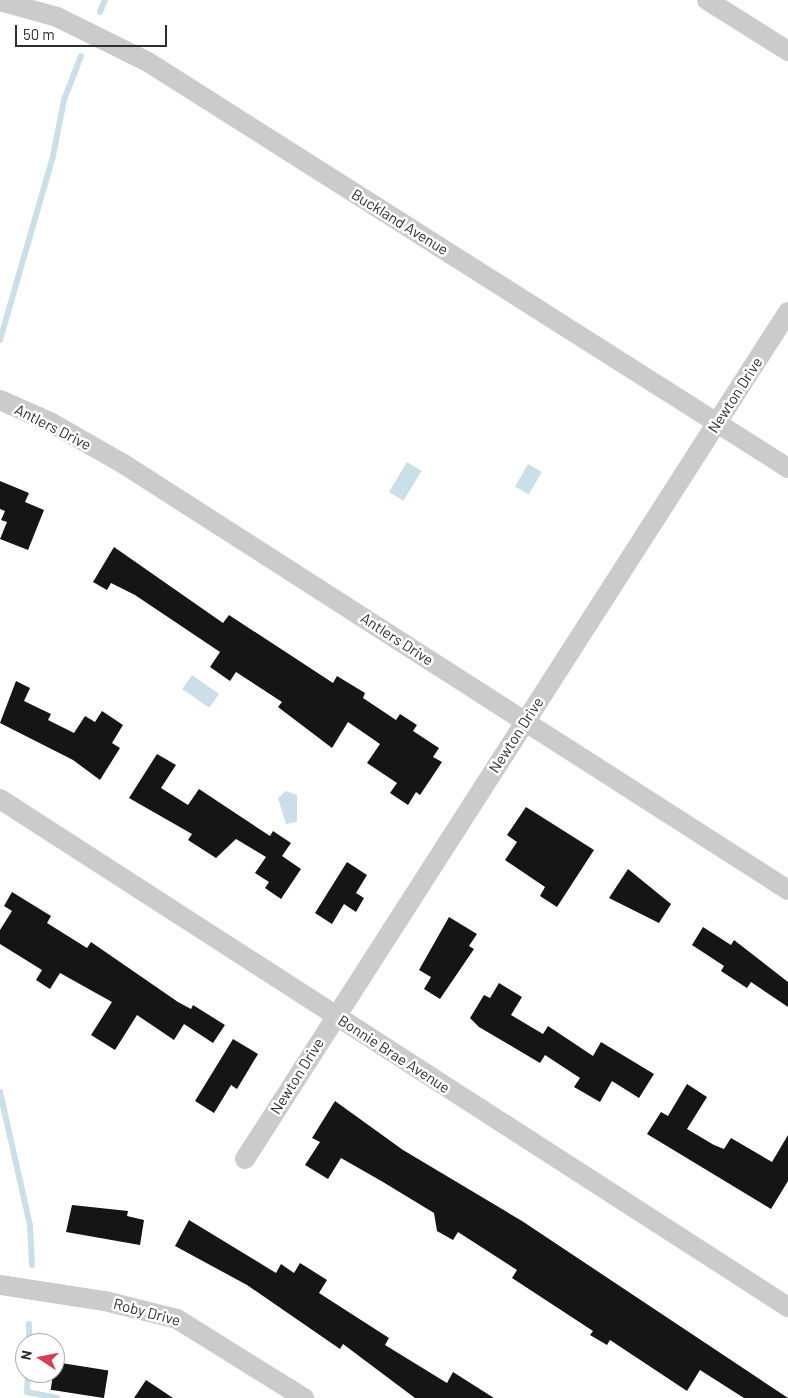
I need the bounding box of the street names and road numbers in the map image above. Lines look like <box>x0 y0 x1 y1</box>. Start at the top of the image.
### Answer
street label: Buckland Avenue <box>348 185 452 259</box>
street label: Newton Drive <box>704 354 766 436</box>
street label: Antlers Drive <box>12 400 94 454</box>
street label: Antlers Drive <box>357 609 437 669</box>
street label: Newton Drive <box>485 694 547 776</box>
street label: Bonnie Brae Avenue <box>335 1011 453 1097</box>
street label: Newton Drive <box>266 1034 328 1118</box>
street label: Roby Drive <box>111 1294 183 1330</box>

